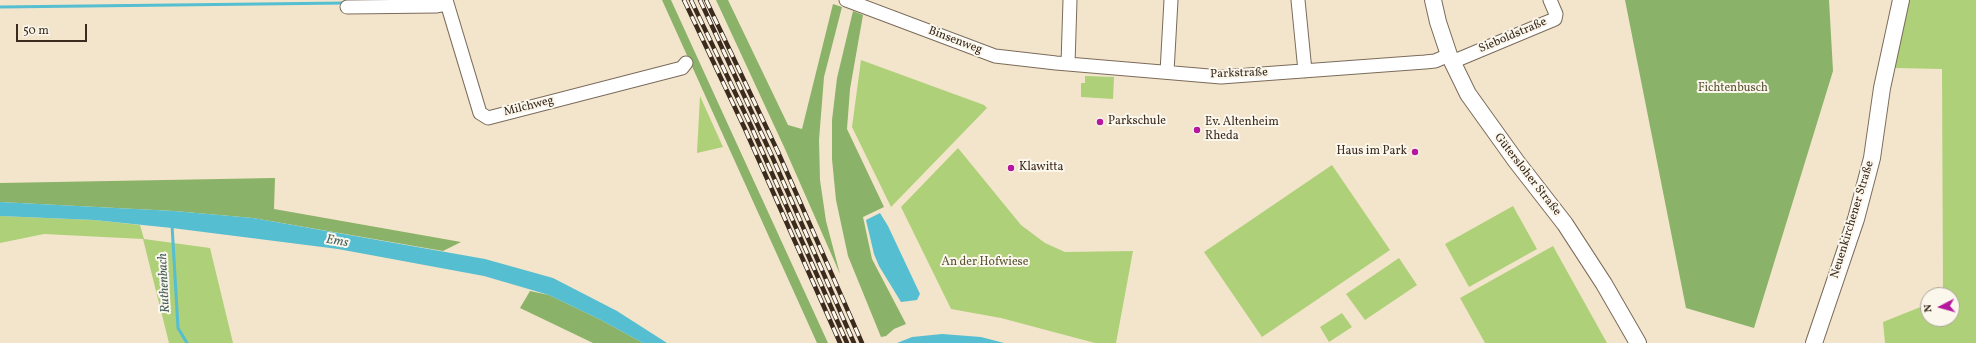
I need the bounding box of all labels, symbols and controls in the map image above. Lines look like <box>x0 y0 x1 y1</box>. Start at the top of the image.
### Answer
street label: Sieboldstraße <box>1477 15 1549 57</box>
scale bar <box>18 16 89 42</box>
text: 50 m <box>23 23 49 39</box>
street label: Binsenweg <box>926 24 984 58</box>
street label: Parkstraße <box>1210 66 1268 82</box>
park label: Fichtenbusch <box>1698 82 1768 96</box>
street label: Milchweg <box>502 94 556 120</box>
place label: Parkschule <box>1108 115 1166 129</box>
place label: Ev. Altenheim Rheda <box>1205 116 1279 144</box>
marker: Parkschule <box>1095 117 1105 127</box>
marker: Ev. Altenheim Rheda <box>1192 125 1202 135</box>
street label: Gütersloher Straße <box>1490 131 1564 219</box>
place label: Haus im Park <box>1337 145 1407 159</box>
marker: Haus im Park <box>1410 147 1420 157</box>
street label: Neuenkirchener Straße <box>1828 159 1878 281</box>
place label: Klawitta <box>1019 161 1064 175</box>
marker: Klawitta <box>1006 163 1016 173</box>
water label: Ems <box>325 232 349 252</box>
water label: Ruthenbach <box>156 253 174 313</box>
park label: An der Hofwiese <box>942 256 1028 270</box>
north arrow <box>1920 287 1960 327</box>
text: N <box>1921 303 1936 313</box>

